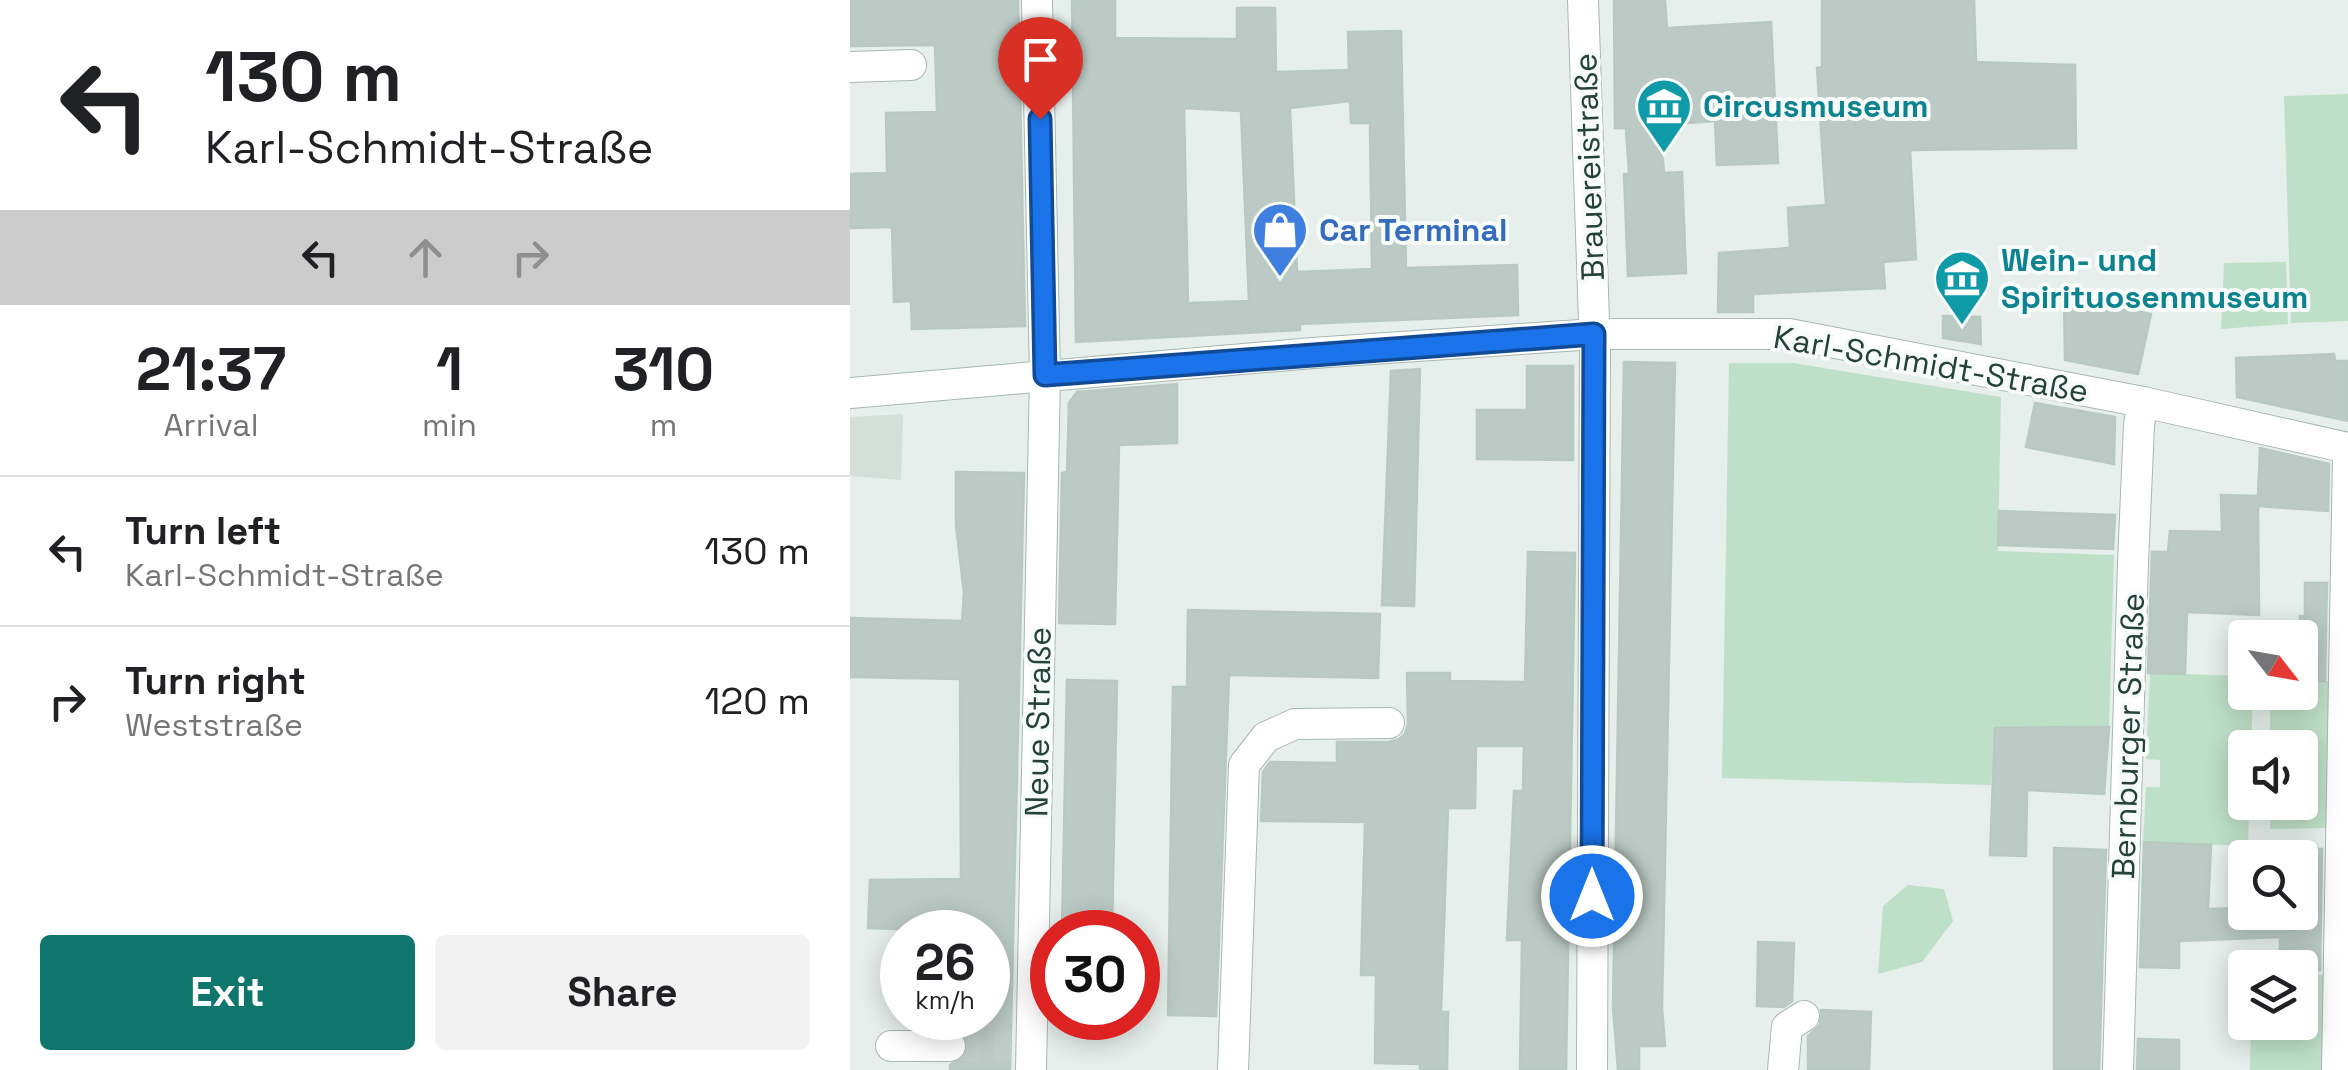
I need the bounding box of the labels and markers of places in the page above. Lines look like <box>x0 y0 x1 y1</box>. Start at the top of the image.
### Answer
pin <box>998 17 1083 120</box>
museum icon: Circusmuseum <box>1634 76 1694 155</box>
place label: Circusmuseum <box>1703 86 1929 126</box>
shop icon: Car Terminal <box>1250 200 1310 279</box>
place label: Car Terminal <box>1319 210 1507 250</box>
place label: Wein- und Spirituosenmuseum <box>2001 240 2308 317</box>
museum icon: Wein- und Spirituosenmuseum <box>1932 248 1992 327</box>

